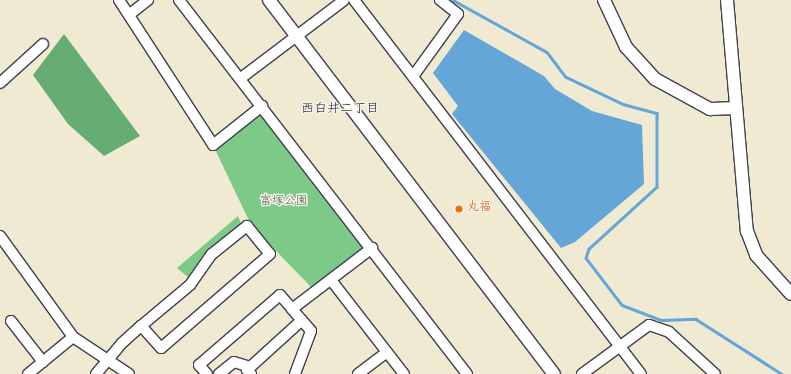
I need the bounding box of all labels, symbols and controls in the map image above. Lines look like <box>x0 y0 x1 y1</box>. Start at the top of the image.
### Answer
district label: 西白井二丁目 <box>301 102 379 118</box>
park label: 富塚公園 <box>260 196 308 210</box>
place label: 丸福 <box>467 202 491 216</box>
marker: 丸福 <box>454 204 464 214</box>

